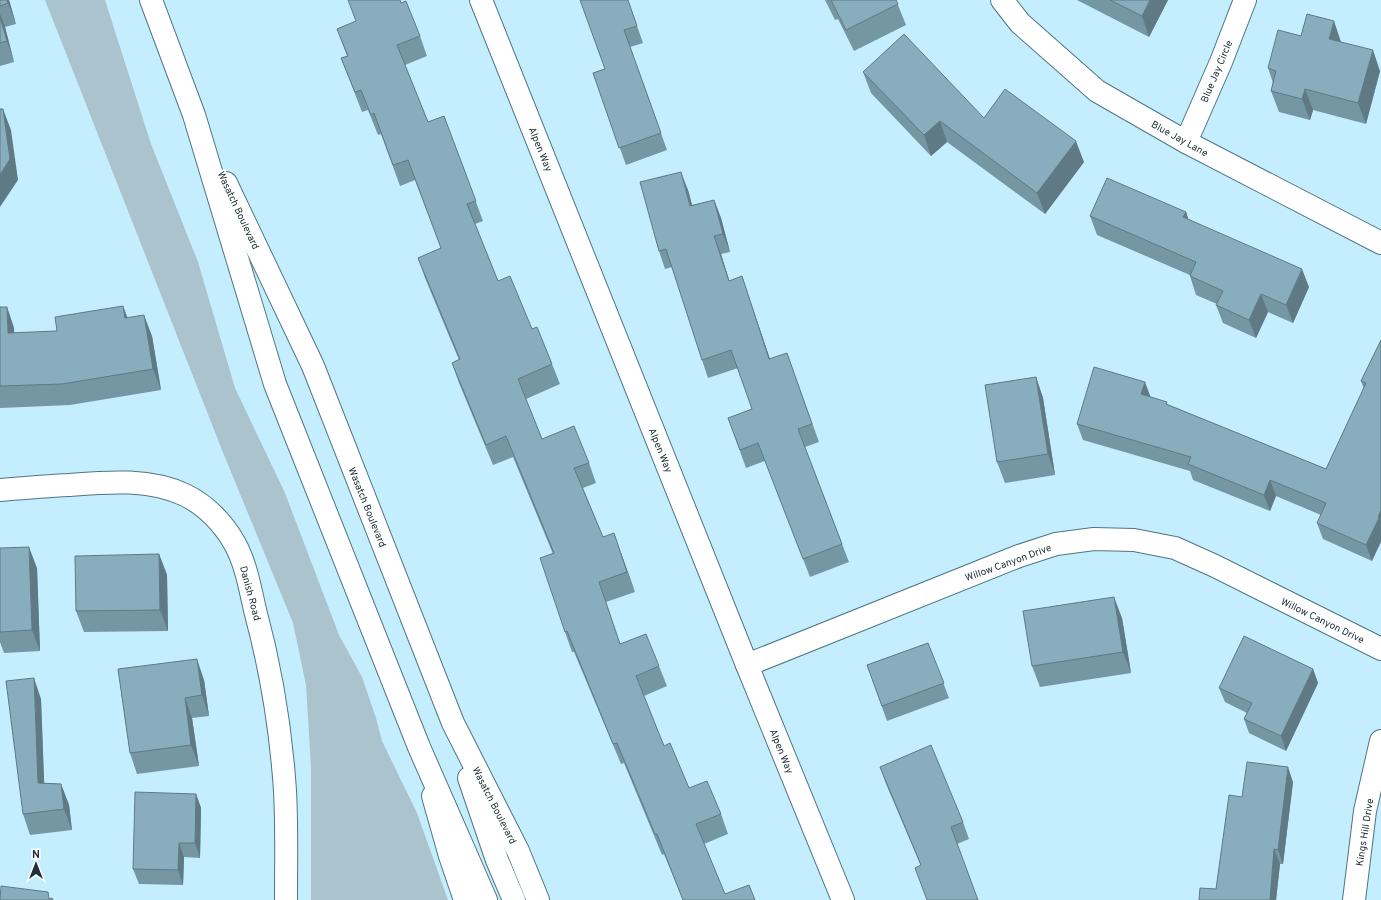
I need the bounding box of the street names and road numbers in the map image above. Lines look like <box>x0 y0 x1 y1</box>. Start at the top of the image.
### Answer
street label: Blue Jay Circle <box>1198 38 1236 105</box>
street label: Blue Jay Lane <box>1149 118 1210 160</box>
street label: Alpen Way <box>525 125 554 174</box>
street label: Wasatch Boulevard <box>214 169 261 252</box>
street label: Alpen Way <box>645 426 674 475</box>
street label: Wasatch Boulevard <box>345 466 389 549</box>
street label: Willow Canyon Drive <box>963 542 1054 585</box>
street label: Danish Road <box>236 565 263 622</box>
street label: Willow Canyon Drive <box>1279 596 1366 647</box>
street label: Alpen Way <box>766 727 795 776</box>
street label: Wasatch Boulevard <box>469 765 519 847</box>
street label: Kings Hill Drive <box>1354 797 1377 867</box>

